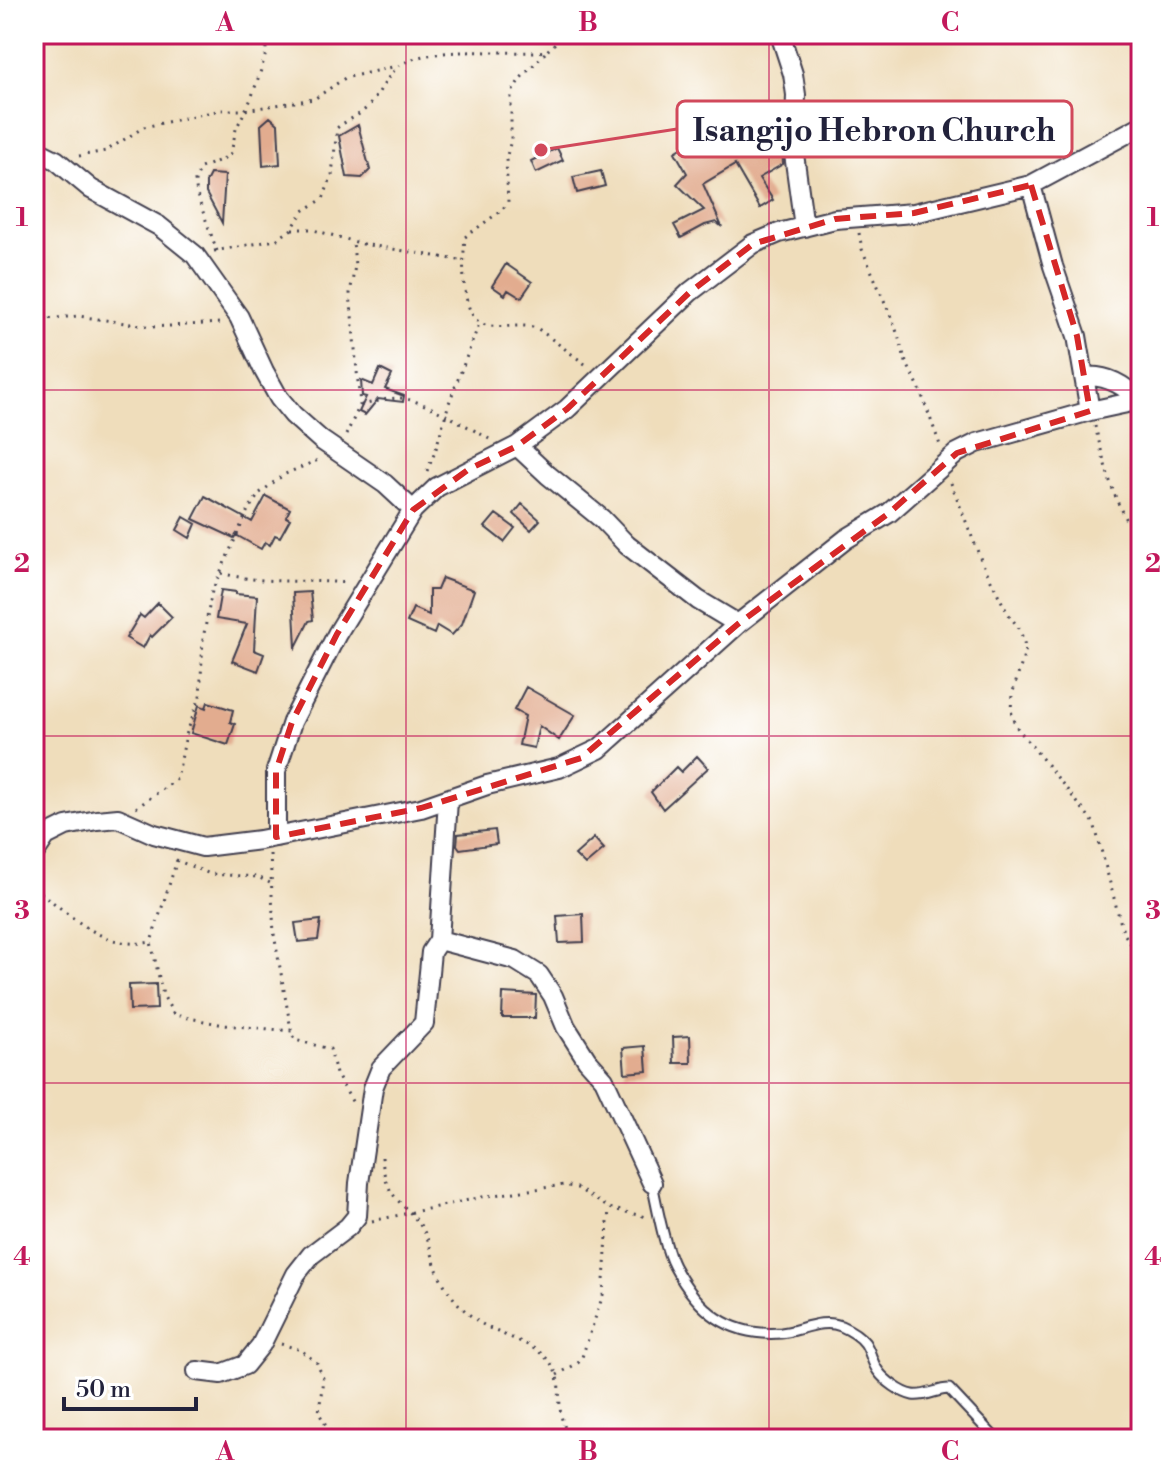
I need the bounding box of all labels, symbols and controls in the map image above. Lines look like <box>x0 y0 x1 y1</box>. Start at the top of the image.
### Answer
text: A <box>215 7 235 39</box>
text: B <box>578 7 598 39</box>
text: C <box>941 7 959 39</box>
callout: Isangijo Hebron Church <box>677 101 1072 157</box>
text: Isangijo Hebron Church <box>692 111 1056 151</box>
text: 1 <box>16 202 29 234</box>
text: 1 <box>1147 202 1160 234</box>
text: 2 <box>14 548 30 580</box>
text: 2 <box>1145 548 1161 580</box>
text: 3 <box>14 895 30 927</box>
text: 3 <box>1145 895 1161 927</box>
text: 4 <box>13 1241 31 1273</box>
text: 4 <box>1144 1241 1162 1273</box>
scale bar <box>64 1361 196 1411</box>
text: 50 m <box>76 1375 131 1405</box>
text: A <box>215 1436 235 1468</box>
text: B <box>578 1436 598 1468</box>
text: C <box>941 1436 959 1468</box>

